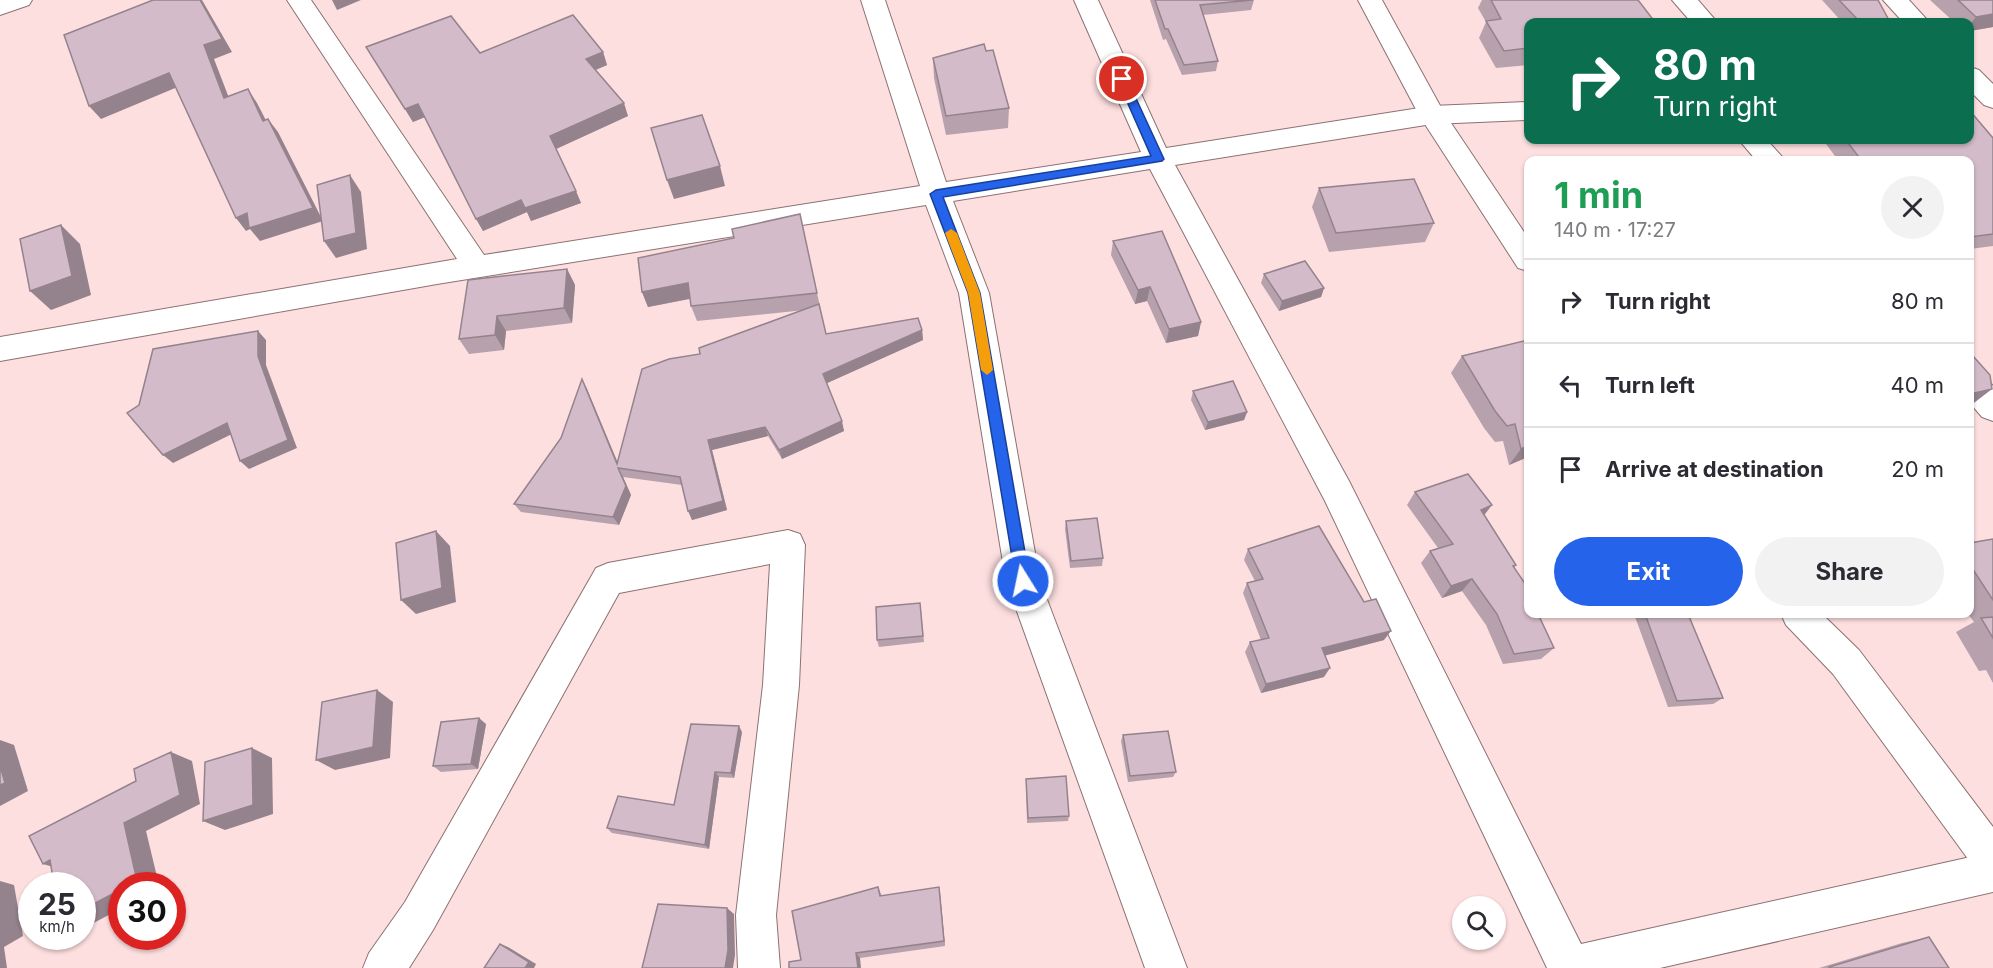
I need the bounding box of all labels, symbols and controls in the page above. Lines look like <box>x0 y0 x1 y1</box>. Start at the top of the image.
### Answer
text: 80 m <box>1653 39 1757 90</box>
icon: right <box>1554 42 1632 120</box>
pin <box>1096 53 1147 104</box>
icon: arrive <box>1105 62 1138 95</box>
text: Turn right <box>1653 90 1777 123</box>
text: 1 min <box>1554 173 1643 217</box>
button: close <box>1881 176 1944 239</box>
text: 140 m · 17:27 <box>1554 218 1676 242</box>
icon: right <box>1554 285 1587 318</box>
text: Turn right <box>1605 288 1711 314</box>
text: 80 m <box>1891 288 1944 314</box>
icon: left <box>1554 369 1587 402</box>
text: Turn left <box>1605 372 1695 398</box>
text: 40 m <box>1890 372 1944 398</box>
icon: arrive <box>1554 453 1587 486</box>
text: Arrive at destination <box>1605 456 1824 482</box>
text: 20 m <box>1891 456 1944 482</box>
button: Exit <box>1554 537 1743 606</box>
button: Share <box>1755 537 1944 606</box>
position arrow <box>991 549 1055 613</box>
speed limit sign: 30 <box>108 872 186 950</box>
text: 25 <box>38 886 76 922</box>
map controls <box>1452 896 1506 950</box>
button: search <box>1452 896 1506 950</box>
text: km/h <box>39 917 75 936</box>

